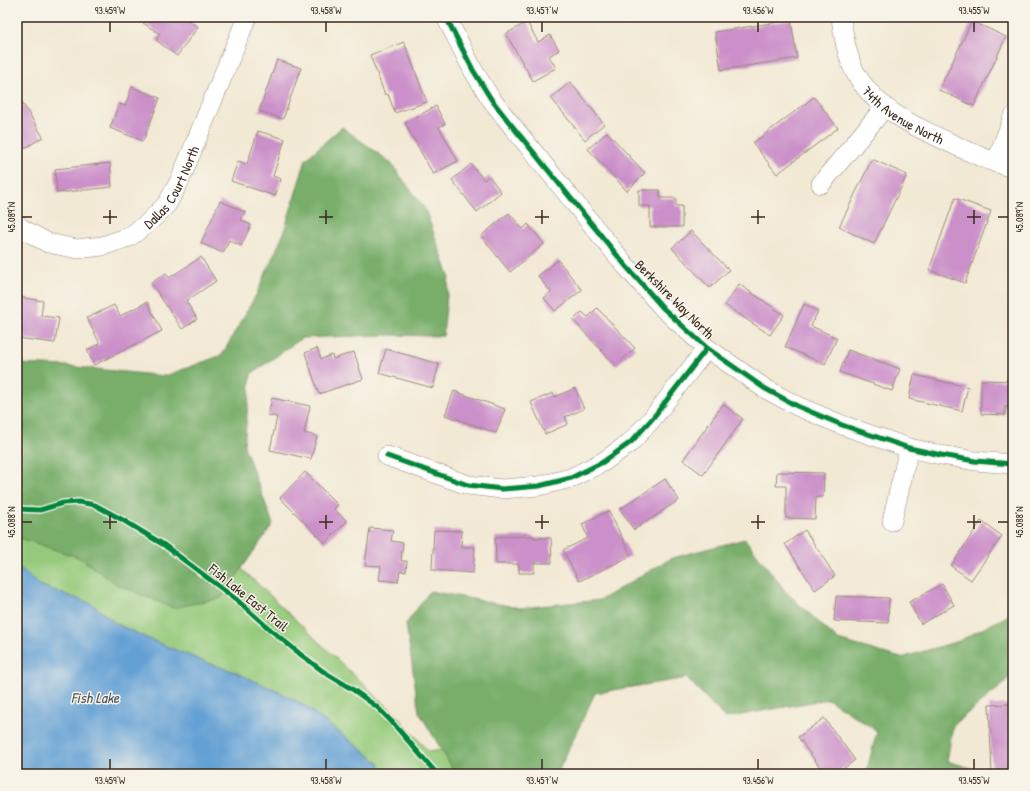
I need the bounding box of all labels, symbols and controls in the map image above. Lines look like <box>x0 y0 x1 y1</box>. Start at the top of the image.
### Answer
text: 93.459°W <box>95 4 126 17</box>
text: 93.458°W <box>310 4 342 17</box>
text: 93.457°W <box>526 4 559 17</box>
text: 93.456°W <box>743 4 774 17</box>
text: 93.455°W <box>959 4 990 17</box>
street label: 74th Avenue North <box>858 81 947 148</box>
street label: Dallas Court North <box>140 143 203 233</box>
text: 45.089°N <box>5 202 18 232</box>
text: 45.089°N <box>1013 202 1026 232</box>
street label: Berkshire Way North <box>630 255 719 344</box>
text: 45.088°N <box>5 507 18 537</box>
text: 45.088°N <box>1013 507 1026 537</box>
street label: Fish Lake East Trail <box>204 558 293 635</box>
water label: Fish Lake <box>71 687 120 708</box>
text: 93.459°W <box>95 774 126 787</box>
text: 93.458°W <box>310 774 342 787</box>
text: 93.457°W <box>526 774 559 787</box>
text: 93.456°W <box>743 774 774 787</box>
text: 93.455°W <box>959 774 990 787</box>

